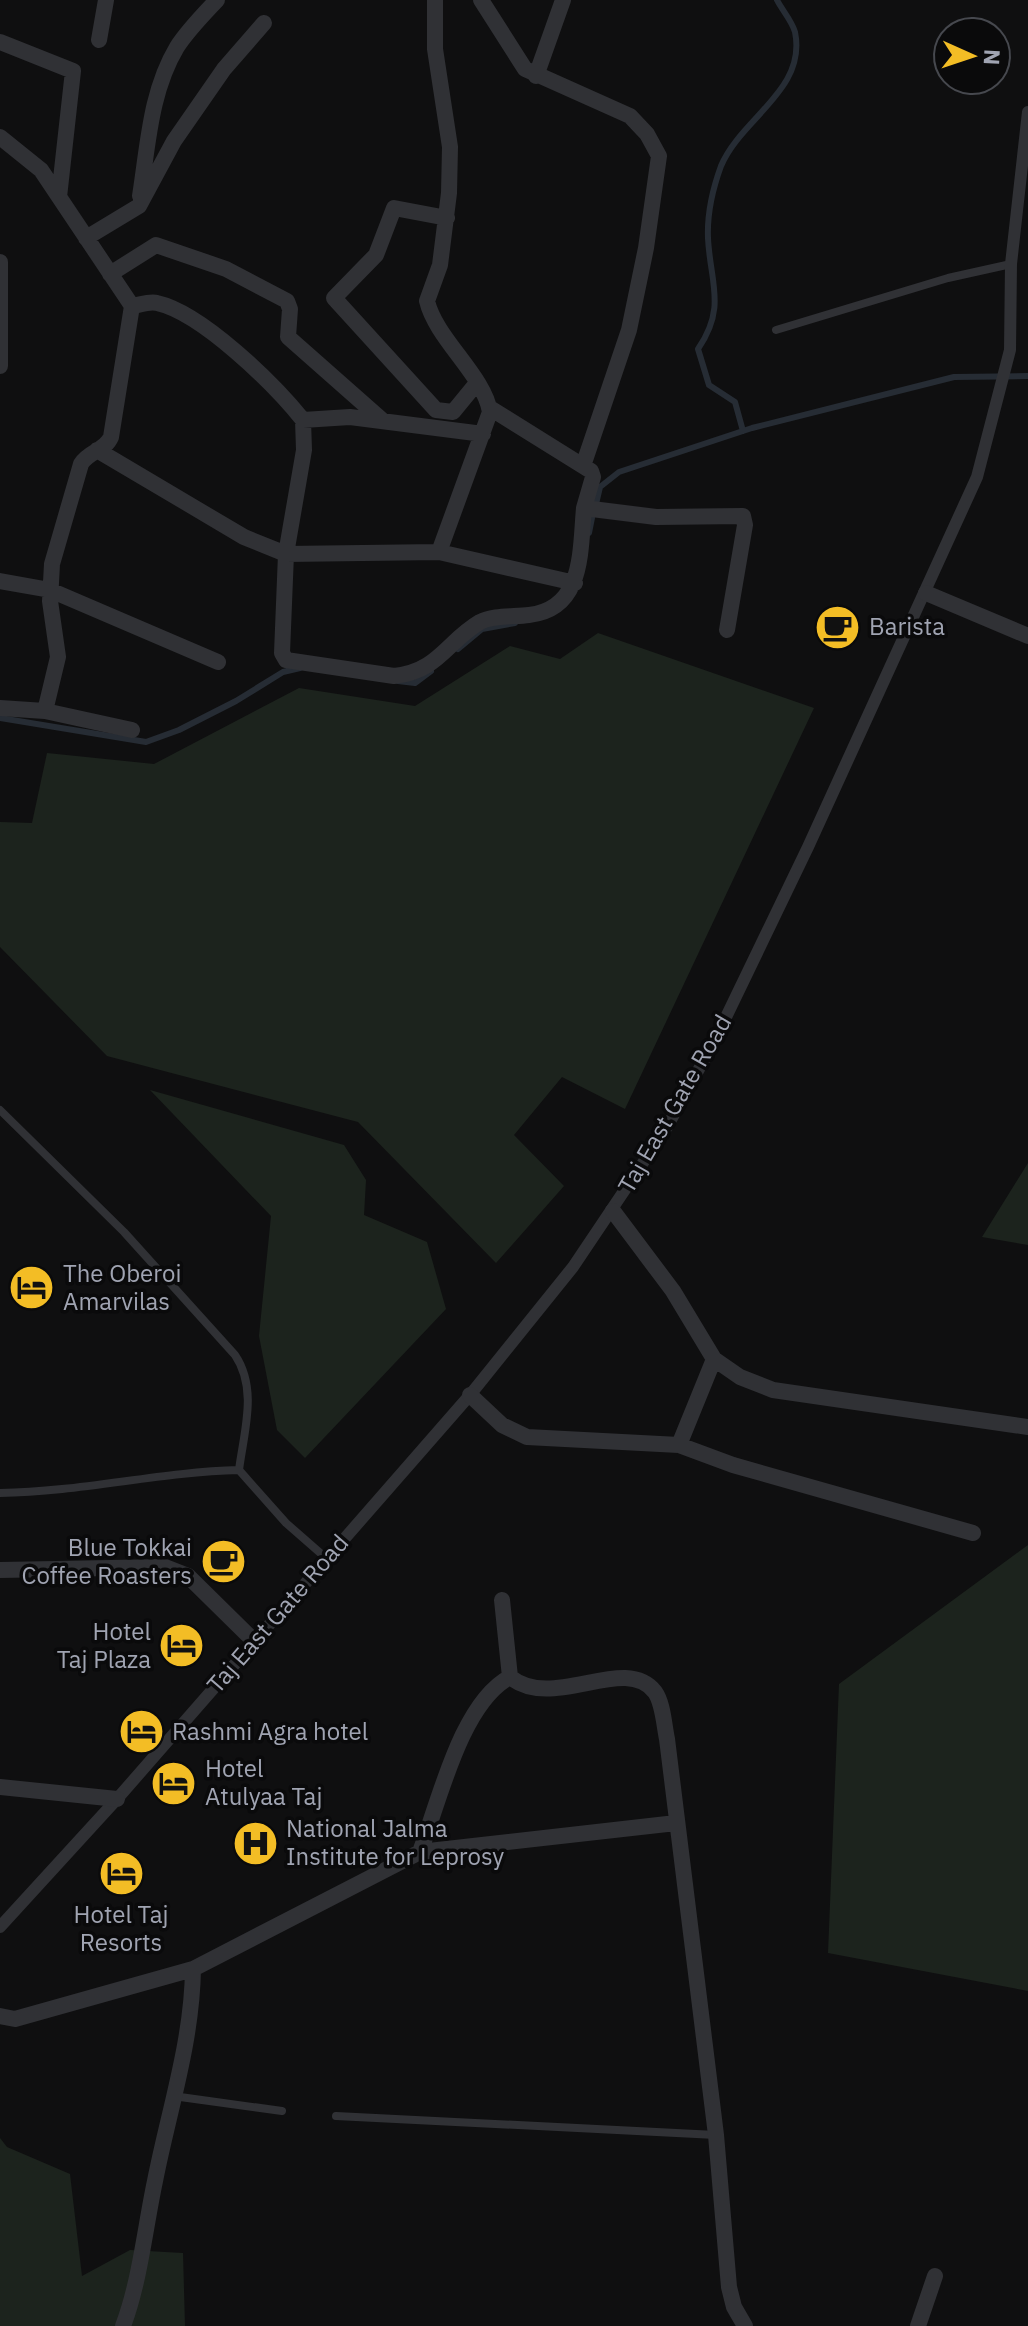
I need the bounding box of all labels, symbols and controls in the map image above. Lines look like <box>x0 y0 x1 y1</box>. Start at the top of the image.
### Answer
north arrow <box>932 16 1012 96</box>
text: N <box>978 48 1007 66</box>
cafe icon: Barista <box>814 603 862 651</box>
place label: Barista <box>869 610 945 642</box>
street label: Taj East Gate Road <box>610 1009 738 1198</box>
place label: The Oberoi Amarvilas <box>63 1257 181 1317</box>
hotel icon: The Oberoi Amarvilas <box>8 1264 56 1312</box>
street label: Taj East Gate Road <box>199 1527 355 1700</box>
place label: Blue Tokkai Coffee Roasters <box>22 1531 192 1591</box>
cafe icon: Blue Tokkai Coffee Roasters <box>199 1538 247 1586</box>
place label: Hotel Taj Plaza <box>57 1615 151 1675</box>
hotel icon: Hotel Taj Plaza <box>158 1622 206 1670</box>
hotel icon: Rashmi Agra hotel <box>117 1708 165 1756</box>
place label: Rashmi Agra hotel <box>172 1715 368 1747</box>
place label: Hotel Atulyaa Taj <box>205 1752 322 1812</box>
hotel icon: Hotel Atulyaa Taj <box>150 1759 198 1807</box>
place label: National Jalma Institute for Leprosy <box>286 1812 504 1872</box>
hospital icon: National Jalma Institute for Leprosy <box>231 1819 279 1867</box>
hotel icon: Hotel Taj Resorts <box>97 1849 145 1897</box>
place label: Hotel Taj Resorts <box>74 1898 168 1958</box>

